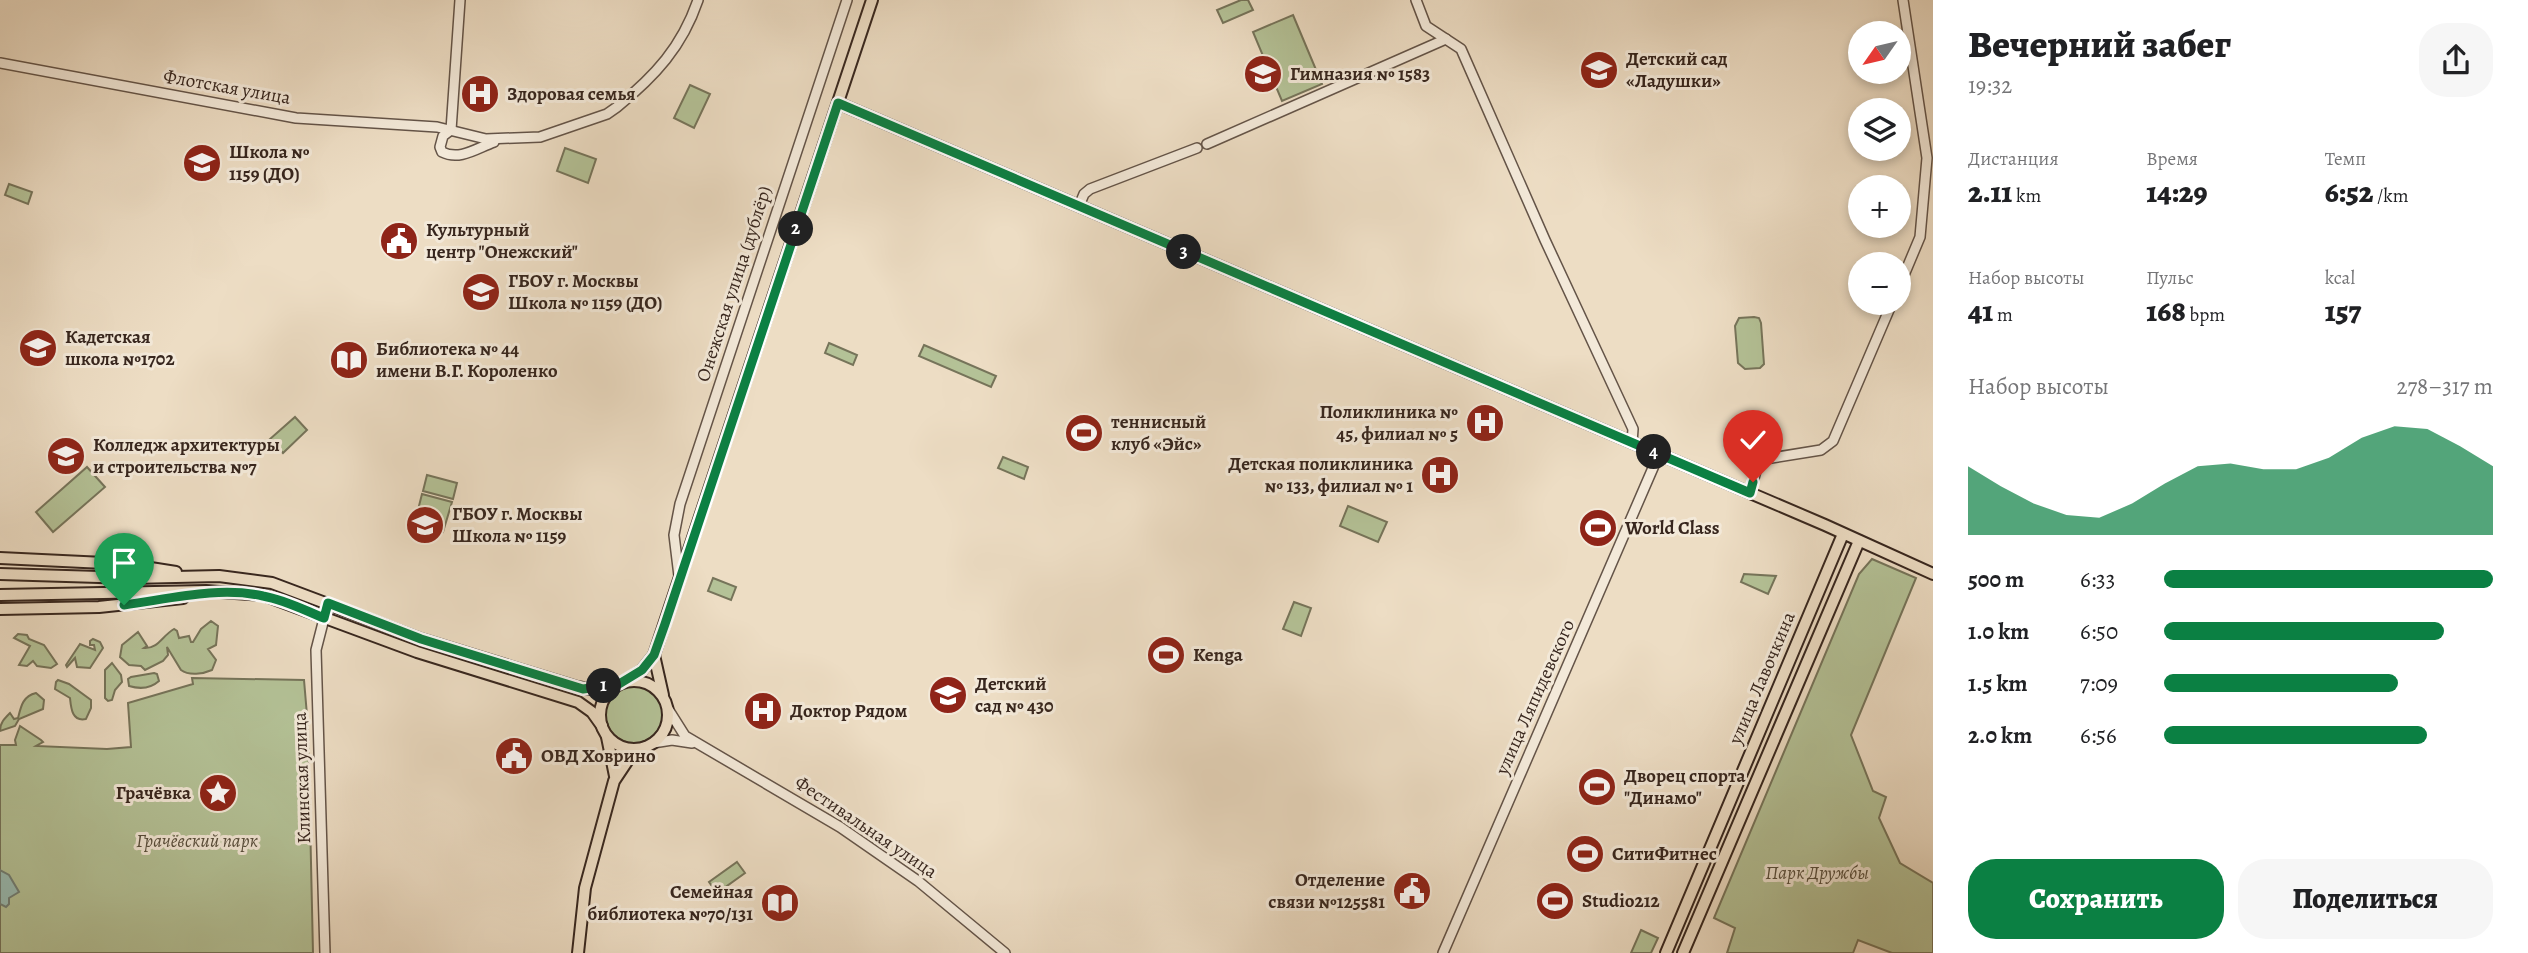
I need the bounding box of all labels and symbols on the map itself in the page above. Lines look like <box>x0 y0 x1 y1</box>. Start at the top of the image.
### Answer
north arrow <box>1848 21 1911 84</box>
place label: Детский сад «Ладушки» <box>1626 46 1728 94</box>
school or university icon: Детский сад «Ладушки» <box>1578 49 1620 91</box>
school or university icon: Гимназия № 1583 <box>1242 53 1284 95</box>
place label: Гимназия № 1583 <box>1290 61 1430 87</box>
street label: Флотская улица <box>161 63 293 111</box>
hospital icon: Здоровая семья <box>459 73 501 115</box>
place label: Здоровая семья <box>507 81 636 107</box>
place label: Школа № 1159 (ДО) <box>229 139 310 187</box>
school or university icon: Школа № 1159 (ДО) <box>181 142 223 184</box>
street label: Онежская улица (дублёр) <box>690 183 778 385</box>
pin: 2 <box>778 212 814 246</box>
place label: Культурный центр "Онежский" <box>426 217 578 265</box>
public building icon: Культурный центр "Онежский" <box>378 220 420 262</box>
pin: 3 <box>1166 234 1202 270</box>
place label: ГБОУ г. Москвы Школа № 1159 (ДО) <box>508 268 662 316</box>
school or university icon: ГБОУ г. Москвы Школа № 1159 (ДО) <box>460 271 502 313</box>
place label: Кадетская школа №1702 <box>65 324 175 372</box>
school or university icon: Кадетская школа №1702 <box>17 327 59 369</box>
place label: Библиотека № 44 имени В.Г. Короленко <box>376 336 558 384</box>
library icon: Библиотека № 44 имени В.Г. Короленко <box>328 339 370 381</box>
place label: Поликлиника № 45, филиал № 5 <box>1319 399 1458 447</box>
hospital icon: Поликлиника № 45, филиал № 5 <box>1464 402 1506 444</box>
place label: теннисный клуб «Эйс» <box>1111 409 1206 457</box>
pin <box>1723 410 1783 482</box>
sports icon: теннисный клуб «Эйс» <box>1063 412 1105 454</box>
place label: Колледж архитектуры и строительства №7 <box>93 432 280 480</box>
pin: 4 <box>1636 434 1672 470</box>
school or university icon: Колледж архитектуры и строительства №7 <box>45 435 87 477</box>
place label: Детская поликлиника № 133, филиал № 1 <box>1228 451 1414 499</box>
hospital icon: Детская поликлиника № 133, филиал № 1 <box>1419 454 1461 496</box>
place label: ГБОУ г. Москвы Школа № 1159 <box>452 501 583 549</box>
school or university icon: ГБОУ г. Москвы Школа № 1159 <box>404 504 446 546</box>
sports icon: World Class <box>1577 507 1619 549</box>
place label: World Class <box>1624 515 1720 541</box>
pin <box>94 533 154 605</box>
street label: улица Лавочкина <box>1722 608 1802 749</box>
street label: улица Ляпидевского <box>1489 615 1581 780</box>
sports icon: Kenga <box>1145 634 1187 676</box>
place label: Kenga <box>1193 642 1244 668</box>
pin: 1 <box>586 668 622 704</box>
place label: Детский сад № 430 <box>975 671 1054 719</box>
school or university icon: Детский сад № 430 <box>927 674 969 716</box>
hospital icon: Доктор Рядом <box>742 690 784 732</box>
place label: Доктор Рядом <box>790 698 908 724</box>
street label: Клинская улица <box>287 712 317 844</box>
public building icon: ОВД Ховрино <box>493 735 535 777</box>
place label: ОВД Ховрино <box>541 743 656 769</box>
place label: Дворец спорта "Динамо" <box>1624 763 1747 811</box>
sports icon: Дворец спорта "Динамо" <box>1576 766 1618 808</box>
street label: Фестивальная улица <box>790 770 943 884</box>
place icon: Грачёвка <box>197 772 239 814</box>
place label: Грачёвка <box>116 780 192 806</box>
park label: Грачёвский парк <box>136 828 258 854</box>
sports icon: СитиФитнес <box>1564 833 1606 875</box>
place label: СитиФитнес <box>1612 841 1717 867</box>
park label: Парк Дружбы <box>1765 860 1869 886</box>
place label: Отделение связи №125581 <box>1268 867 1385 915</box>
public building icon: Отделение связи №125581 <box>1391 870 1433 912</box>
place label: Семейная библиотека №70/131 <box>587 879 753 927</box>
sports icon: Studio212 <box>1534 880 1576 922</box>
library icon: Семейная библиотека №70/131 <box>759 882 801 924</box>
place label: Studio212 <box>1582 888 1660 914</box>

